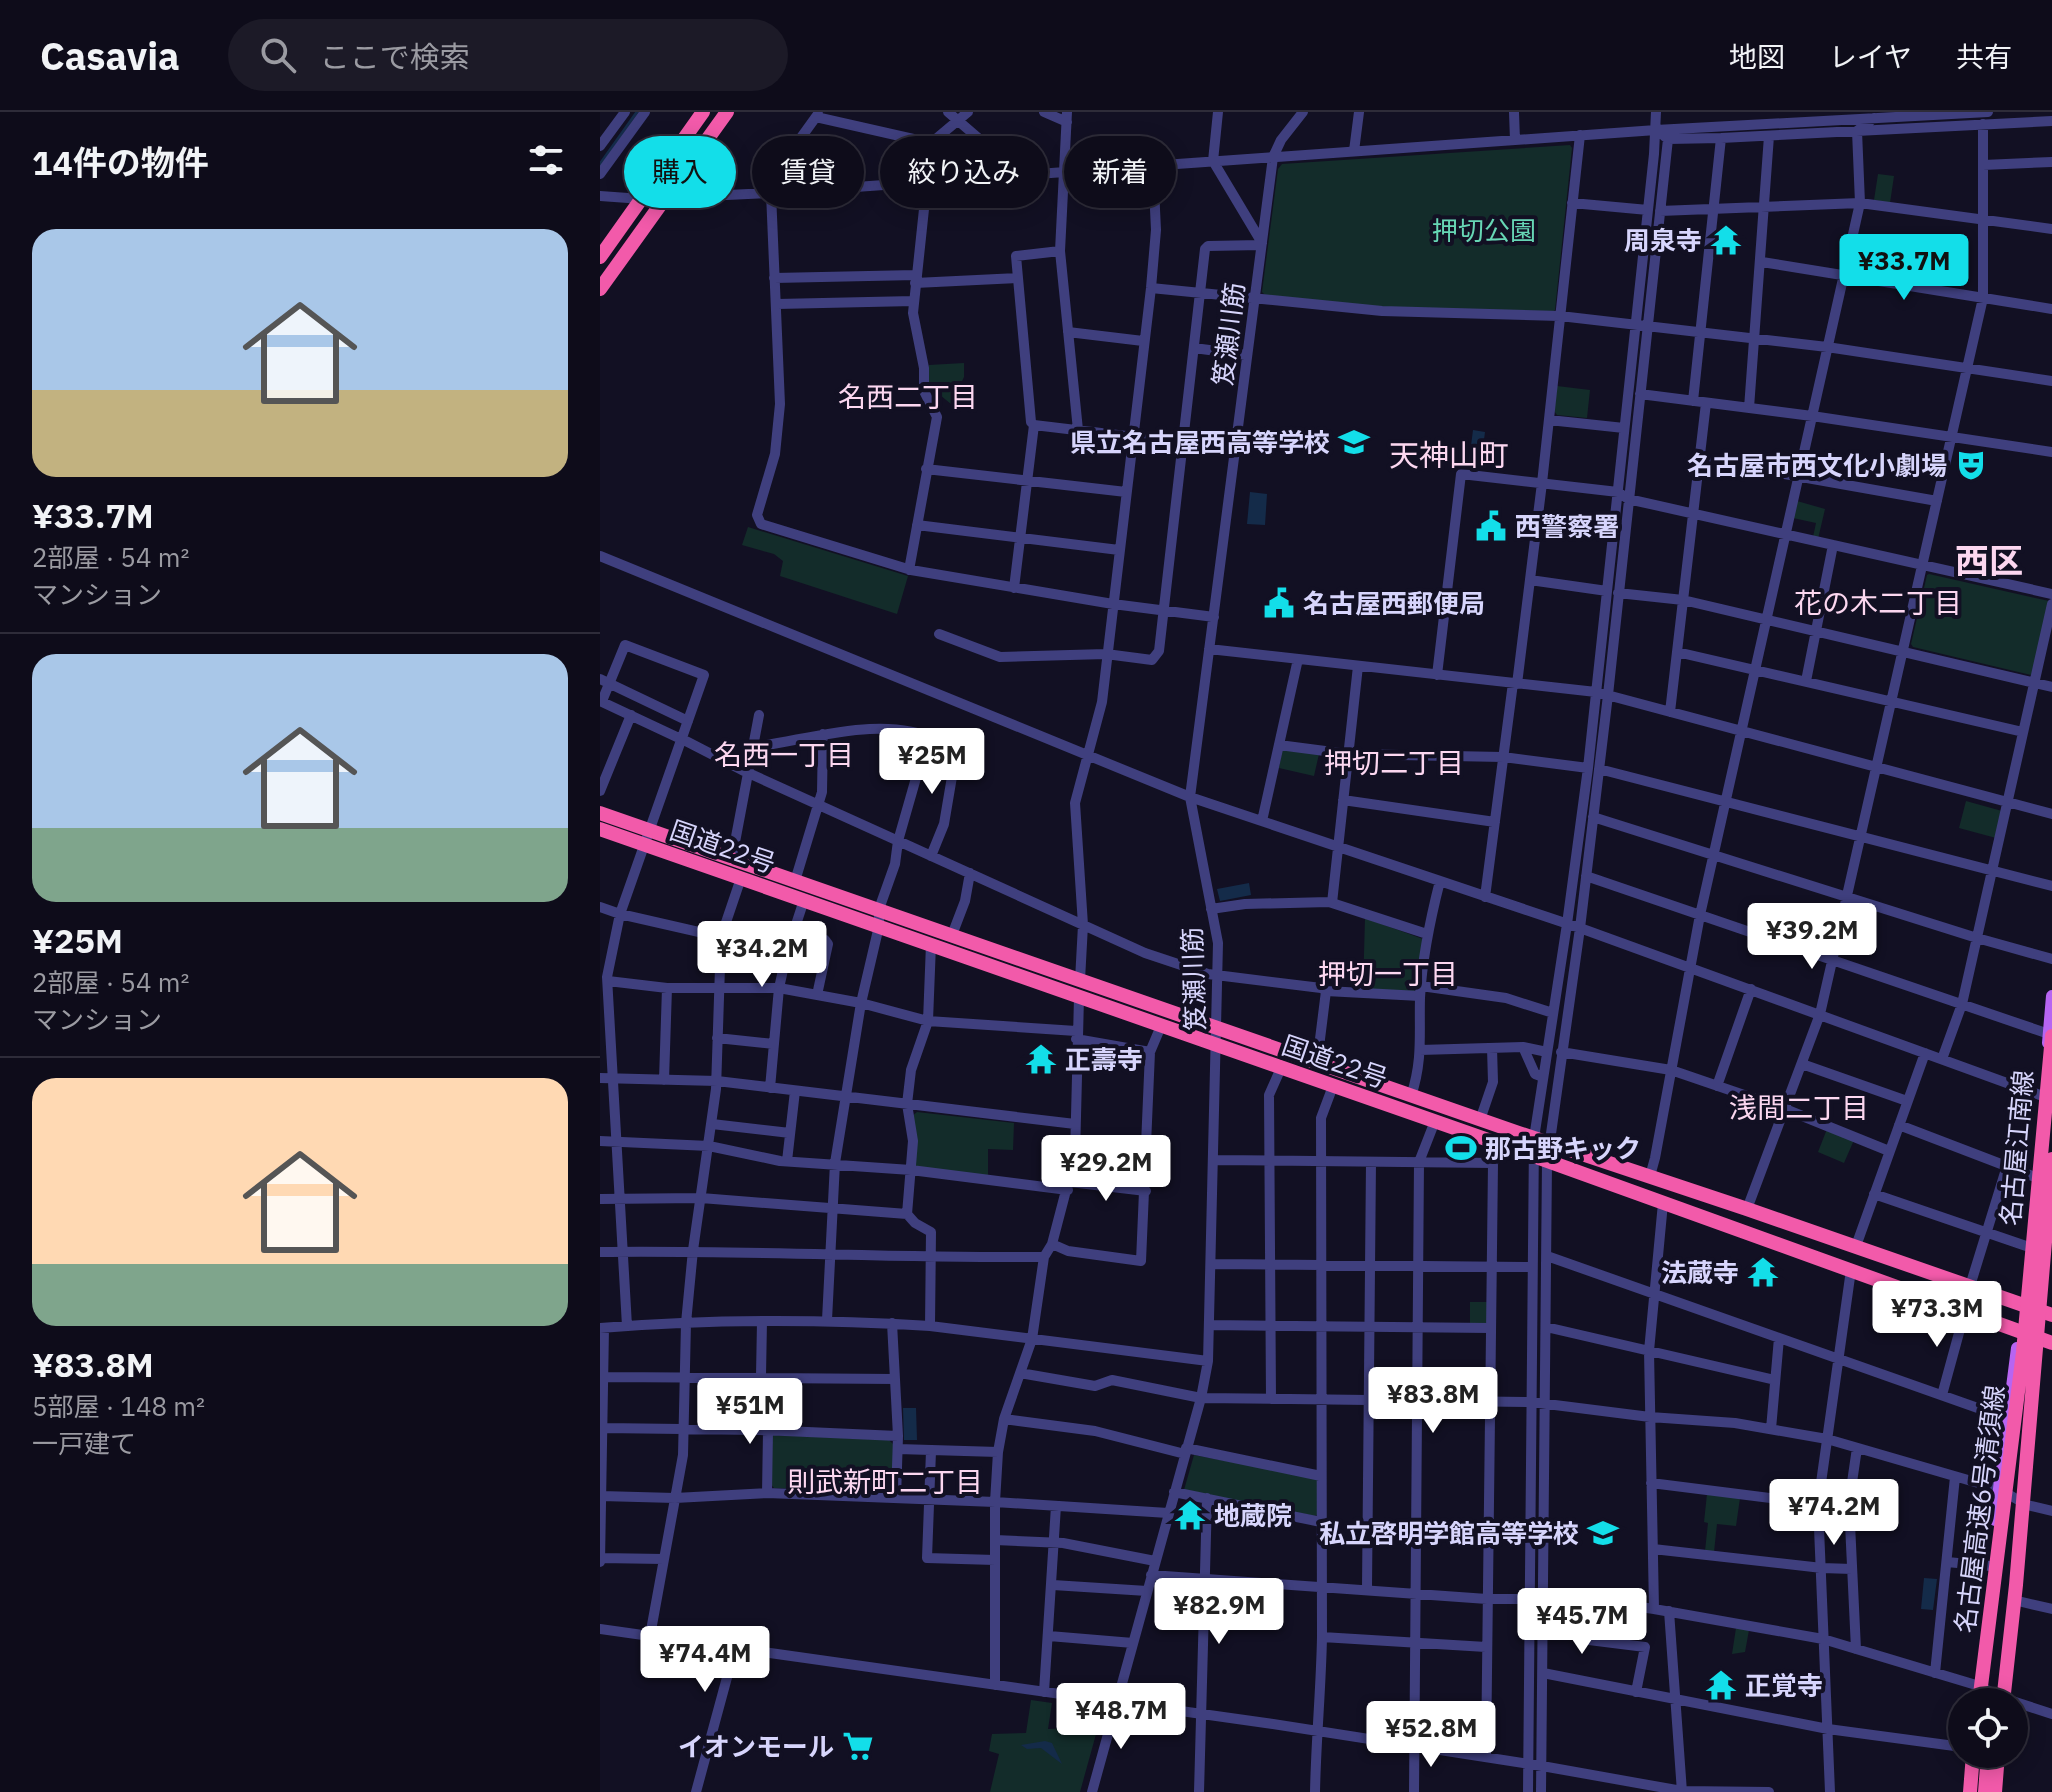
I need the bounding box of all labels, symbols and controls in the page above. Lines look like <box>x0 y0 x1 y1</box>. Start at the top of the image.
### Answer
search box <box>228 19 788 91</box>
text: Casavia <box>40 31 180 80</box>
icon: search <box>256 33 300 77</box>
text: ここで検索 <box>320 37 470 76</box>
text: 地図 <box>1729 38 1785 75</box>
text: レイヤ <box>1829 38 1912 75</box>
text: 共有 <box>1956 38 2012 75</box>
chip: 購入 <box>624 136 736 208</box>
chip: 賃貸 <box>752 136 864 208</box>
chip: 絞り込み <box>880 136 1048 208</box>
chip: 新着 <box>1064 136 1176 208</box>
icon: filters <box>524 138 568 182</box>
text: 14件の物件 <box>32 140 209 184</box>
park label: 押切公園 <box>1432 213 1536 247</box>
place label: 周泉寺 <box>1624 223 1702 257</box>
temple icon: 周泉寺 <box>1709 223 1743 257</box>
pin: ¥33.7M <box>1839 234 1969 302</box>
text: ¥33.7M <box>1857 243 1951 277</box>
street label: 笈瀬川筋 <box>1205 280 1251 388</box>
icon: home <box>228 281 372 425</box>
district label: 名西二丁目 <box>838 378 978 415</box>
place label: 県立名古屋西高等学校 <box>1070 425 1330 459</box>
school or university icon: 県立名古屋西高等学校 <box>1337 425 1371 459</box>
district label: 天神山町 <box>1389 435 1509 474</box>
place label: 名古屋市西文化小劇場 <box>1687 448 1947 482</box>
theatre icon: 名古屋市西文化小劇場 <box>1954 448 1988 482</box>
text: ¥33.7M <box>32 493 154 537</box>
public building icon: 西警察署 <box>1474 509 1508 543</box>
place label: 西警察署 <box>1515 509 1619 543</box>
district label: 西区 <box>1955 538 2023 582</box>
text: 2部屋 · 54 m² <box>32 540 189 574</box>
text: マンション <box>32 577 162 611</box>
district label: 花の木二丁目 <box>1794 584 1962 621</box>
public building icon: 名古屋西郵便局 <box>1262 586 1296 620</box>
place label: 名古屋西郵便局 <box>1303 586 1485 620</box>
icon: home <box>228 706 372 850</box>
pin: ¥25M <box>885 728 979 796</box>
district label: 名西一丁目 <box>714 736 854 773</box>
text: ¥25M <box>897 737 967 771</box>
district label: 押切二丁目 <box>1324 744 1464 781</box>
street label: 国道22号 <box>666 812 780 880</box>
pin: ¥39.2M <box>1747 903 1877 971</box>
text: ¥39.2M <box>1765 912 1859 946</box>
text: ¥25M <box>32 918 123 962</box>
pin: ¥34.2M <box>697 921 827 989</box>
street label: 笈瀬川筋 <box>1174 926 1212 1032</box>
text: ¥34.2M <box>715 930 809 964</box>
district label: 押切一丁目 <box>1318 955 1458 992</box>
text: 2部屋 · 54 m² <box>32 965 189 999</box>
text: マンション <box>32 1002 162 1036</box>
street label: 国道22号 <box>1278 1027 1392 1095</box>
temple icon: 正壽寺 <box>1024 1042 1058 1076</box>
place label: 正壽寺 <box>1065 1042 1143 1076</box>
street label: 名古屋江南線 <box>1992 1069 2040 1227</box>
district label: 浅間二丁目 <box>1729 1089 1869 1126</box>
icon: home <box>228 1130 372 1274</box>
sports icon: 那古野キック <box>1444 1131 1478 1165</box>
place label: 那古野キック <box>1485 1131 1641 1165</box>
pin: ¥29.2M <box>1041 1135 1171 1203</box>
text: ¥29.2M <box>1059 1144 1153 1178</box>
place label: 法蔵寺 <box>1661 1255 1739 1289</box>
temple icon: 法蔵寺 <box>1746 1255 1780 1289</box>
pin: ¥73.3M <box>1872 1281 2002 1349</box>
text: ¥73.3M <box>1890 1290 1984 1324</box>
text: ¥83.8M <box>32 1342 154 1386</box>
pin: ¥83.8M <box>1368 1367 1498 1435</box>
text: ¥83.8M <box>1386 1376 1480 1410</box>
pin: ¥51M <box>703 1378 797 1446</box>
street label: 名古屋高速6号清須線 <box>1947 1383 2011 1635</box>
text: ¥51M <box>715 1387 785 1421</box>
text: 5部屋 · 148 m² <box>32 1389 205 1423</box>
text: 一戸建て <box>32 1426 136 1460</box>
district label: 則武新町二丁目 <box>787 1463 983 1500</box>
pin: ¥74.2M <box>1769 1479 1899 1547</box>
text: ¥74.2M <box>1787 1488 1881 1522</box>
temple icon: 地蔵院 <box>1173 1498 1207 1532</box>
place label: 地蔵院 <box>1214 1498 1292 1532</box>
place label: 私立啓明学館高等学校 <box>1319 1516 1579 1550</box>
school or university icon: 私立啓明学館高等学校 <box>1586 1516 1620 1550</box>
pin: ¥82.9M <box>1154 1578 1284 1646</box>
text: ¥82.9M <box>1172 1587 1266 1621</box>
pin: ¥45.7M <box>1517 1588 1647 1656</box>
text: ¥45.7M <box>1535 1597 1629 1631</box>
pin: ¥74.4M <box>640 1626 770 1694</box>
text: ¥74.4M <box>658 1635 752 1669</box>
temple icon: 正覚寺 <box>1704 1668 1738 1702</box>
place label: 正覚寺 <box>1745 1668 1823 1702</box>
pin: ¥48.7M <box>1056 1683 1186 1751</box>
map controls <box>1948 1688 2028 1768</box>
button: locate <box>1948 1688 2028 1768</box>
text: ¥48.7M <box>1074 1692 1168 1726</box>
pin: ¥52.8M <box>1366 1701 1496 1769</box>
text: ¥52.8M <box>1384 1710 1478 1744</box>
place label: イオンモール <box>678 1729 834 1763</box>
supermarket icon: イオンモール <box>841 1729 875 1763</box>

